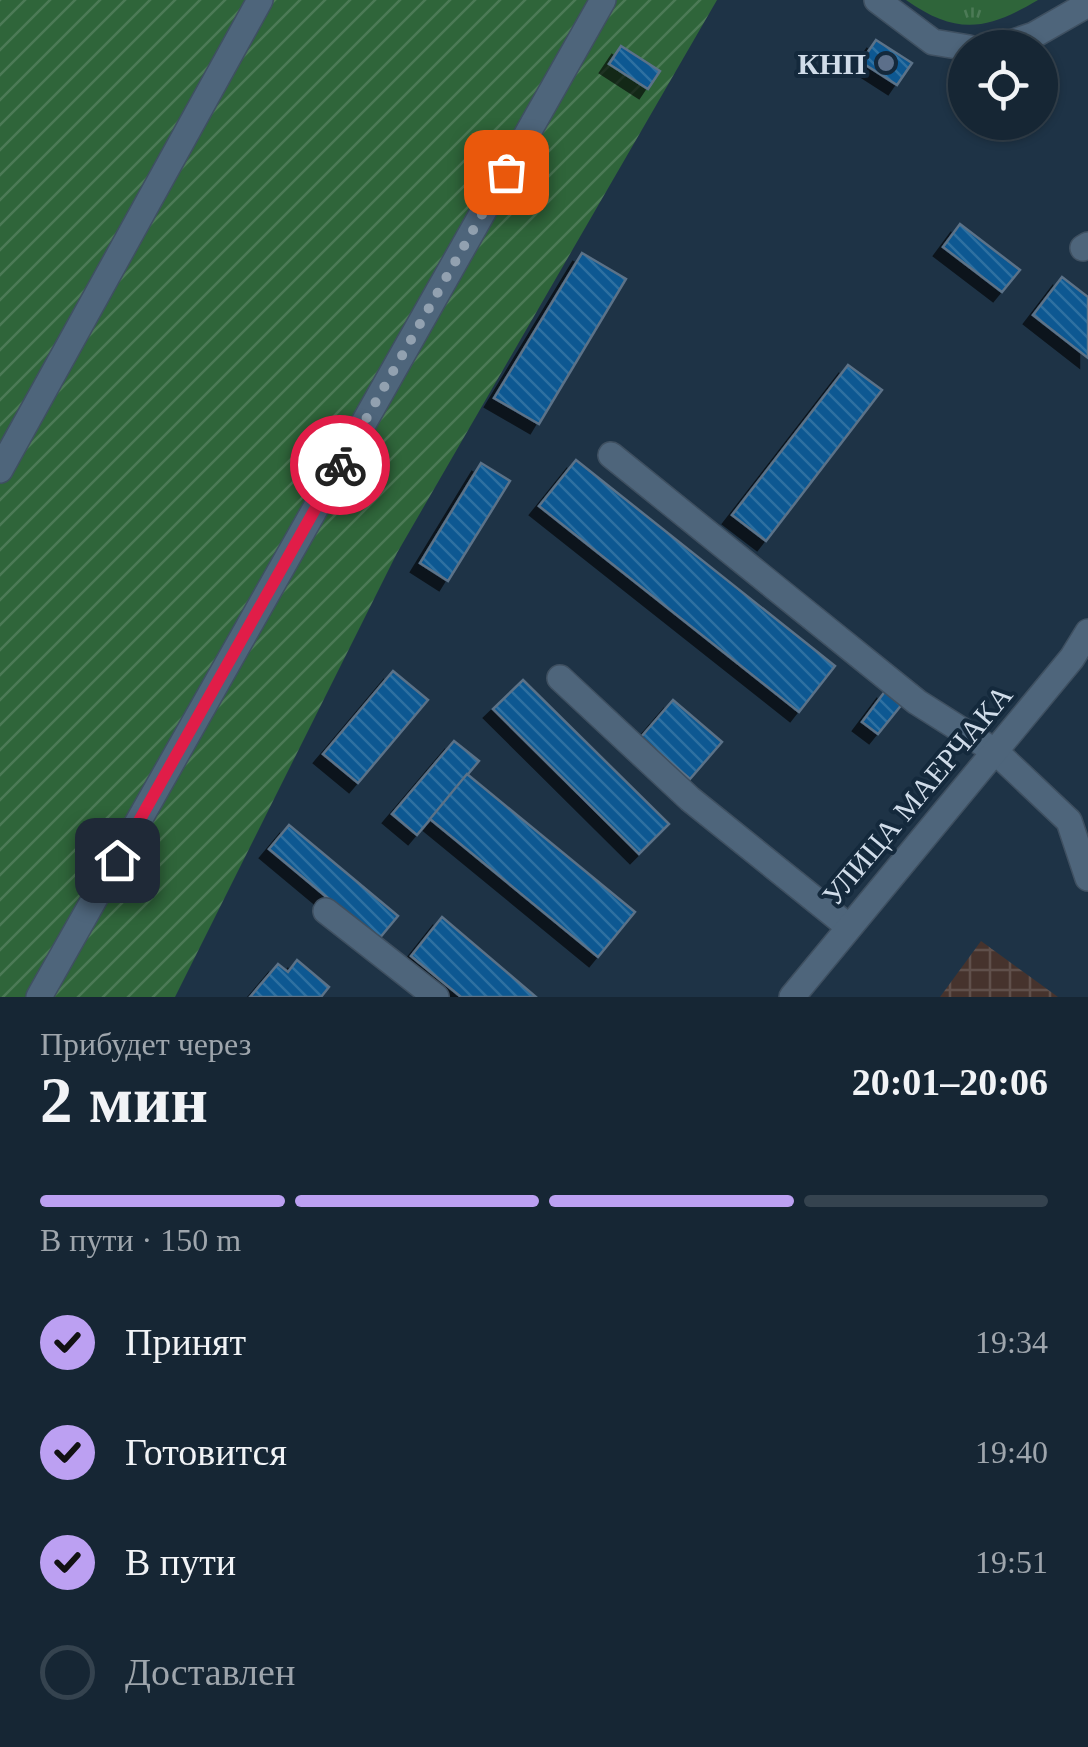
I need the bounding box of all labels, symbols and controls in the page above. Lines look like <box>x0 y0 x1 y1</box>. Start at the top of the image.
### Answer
map controls <box>948 30 1058 140</box>
button: locate <box>948 30 1058 140</box>
place label: КНП <box>798 47 866 80</box>
marker: КНП <box>875 52 897 74</box>
pin <box>464 130 549 215</box>
icon: bag <box>479 145 534 200</box>
courier <box>290 415 390 515</box>
icon: bike <box>313 438 368 493</box>
street label: УЛИЦА МАЕРЧАКА <box>815 678 1019 912</box>
pin <box>75 818 160 903</box>
icon: home <box>90 833 145 888</box>
text: Прибудет через <box>40 1026 251 1062</box>
text: 20:01–20:06 <box>852 1061 1048 1103</box>
text: 2 мин <box>40 1064 208 1136</box>
text: В пути · 150 m <box>40 1222 241 1258</box>
icon: check <box>40 1315 95 1370</box>
text: Принят <box>125 1321 246 1363</box>
text: 19:34 <box>975 1324 1048 1360</box>
icon: check <box>40 1425 95 1480</box>
text: Готовится <box>125 1431 287 1473</box>
text: 19:40 <box>975 1434 1048 1470</box>
icon: check <box>40 1535 95 1590</box>
text: В пути <box>125 1541 236 1583</box>
text: 19:51 <box>975 1544 1048 1580</box>
text: Доставлен <box>125 1651 295 1693</box>

